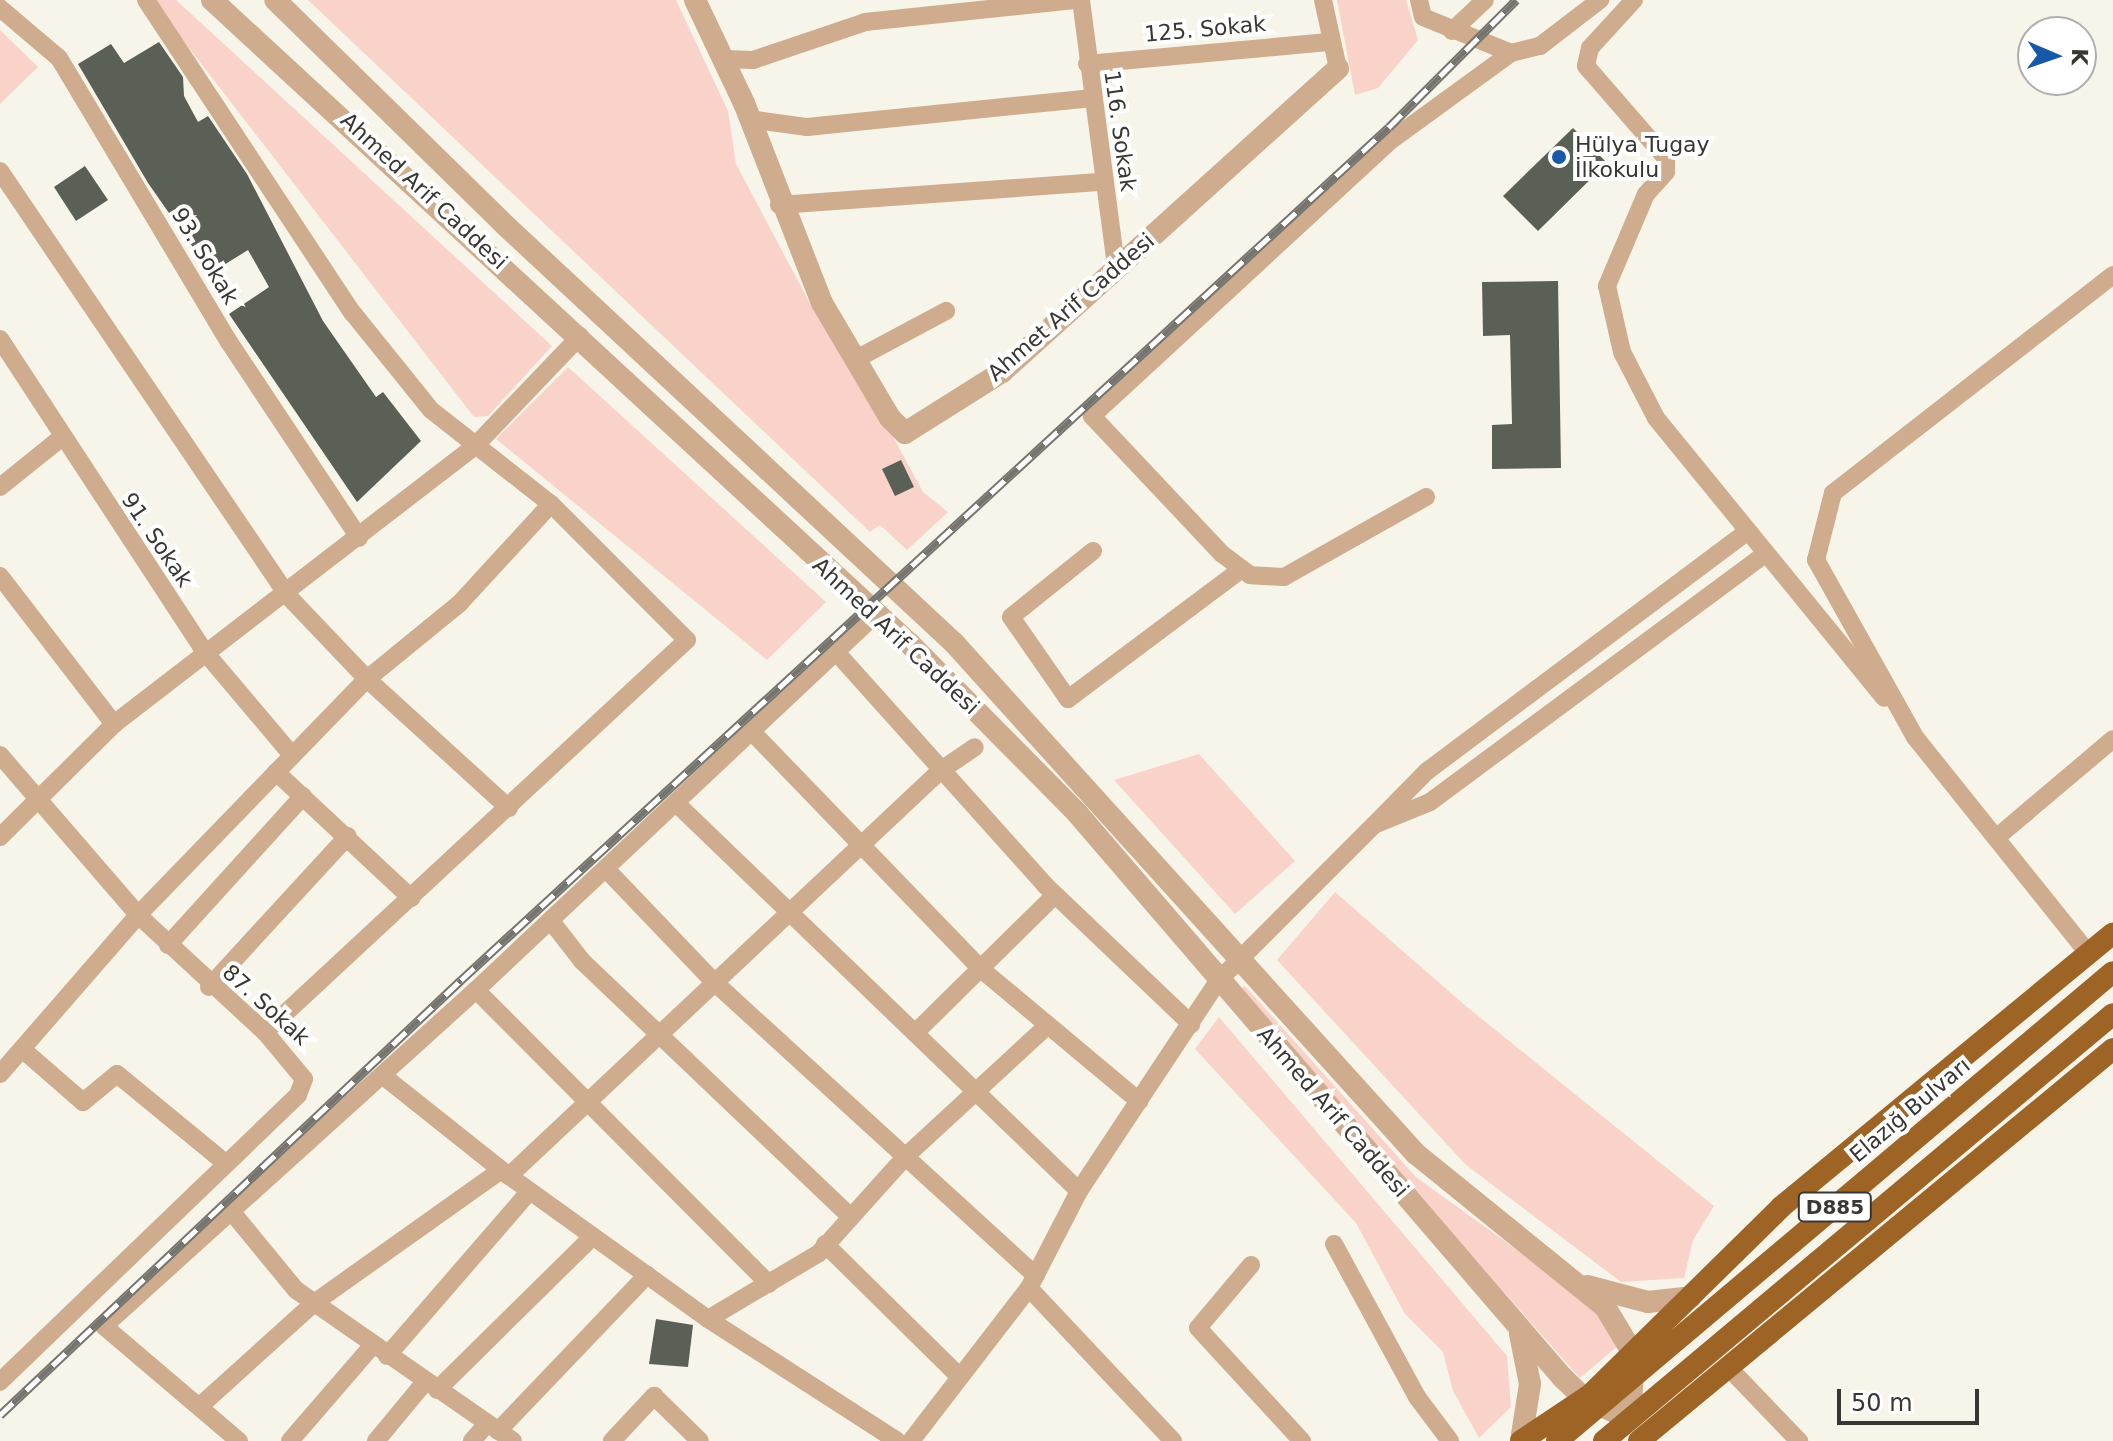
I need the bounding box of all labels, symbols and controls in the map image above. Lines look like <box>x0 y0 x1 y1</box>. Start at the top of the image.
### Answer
street label: 125. Sokak <box>1143 11 1267 47</box>
north arrow <box>2017 16 2097 96</box>
text: K <box>2067 48 2092 66</box>
street label: 116. Sokak <box>1098 69 1142 193</box>
street label: Ahmed Arif Caddesi <box>335 107 513 275</box>
place label: Hülya Tugay İlkokulu <box>1575 131 1710 182</box>
marker: Hülya Tugay İlkokulu <box>1550 148 1568 166</box>
street label: 93. Sokak <box>166 203 244 309</box>
street label: Ahmet Arif Caddesi <box>982 227 1160 387</box>
street label: 91. Sokak <box>116 488 198 592</box>
street label: Ahmed Arif Caddesi <box>807 552 985 720</box>
street label: 87. Sokak <box>217 959 315 1051</box>
street label: Ahmed Arif Caddesi <box>1252 1021 1414 1203</box>
street label: Elazığ Bulvarı <box>1844 1052 1976 1168</box>
road number: D885 <box>1797 1191 1873 1223</box>
scale bar <box>1841 1373 1983 1423</box>
text: 50 m <box>1851 1389 1913 1417</box>

